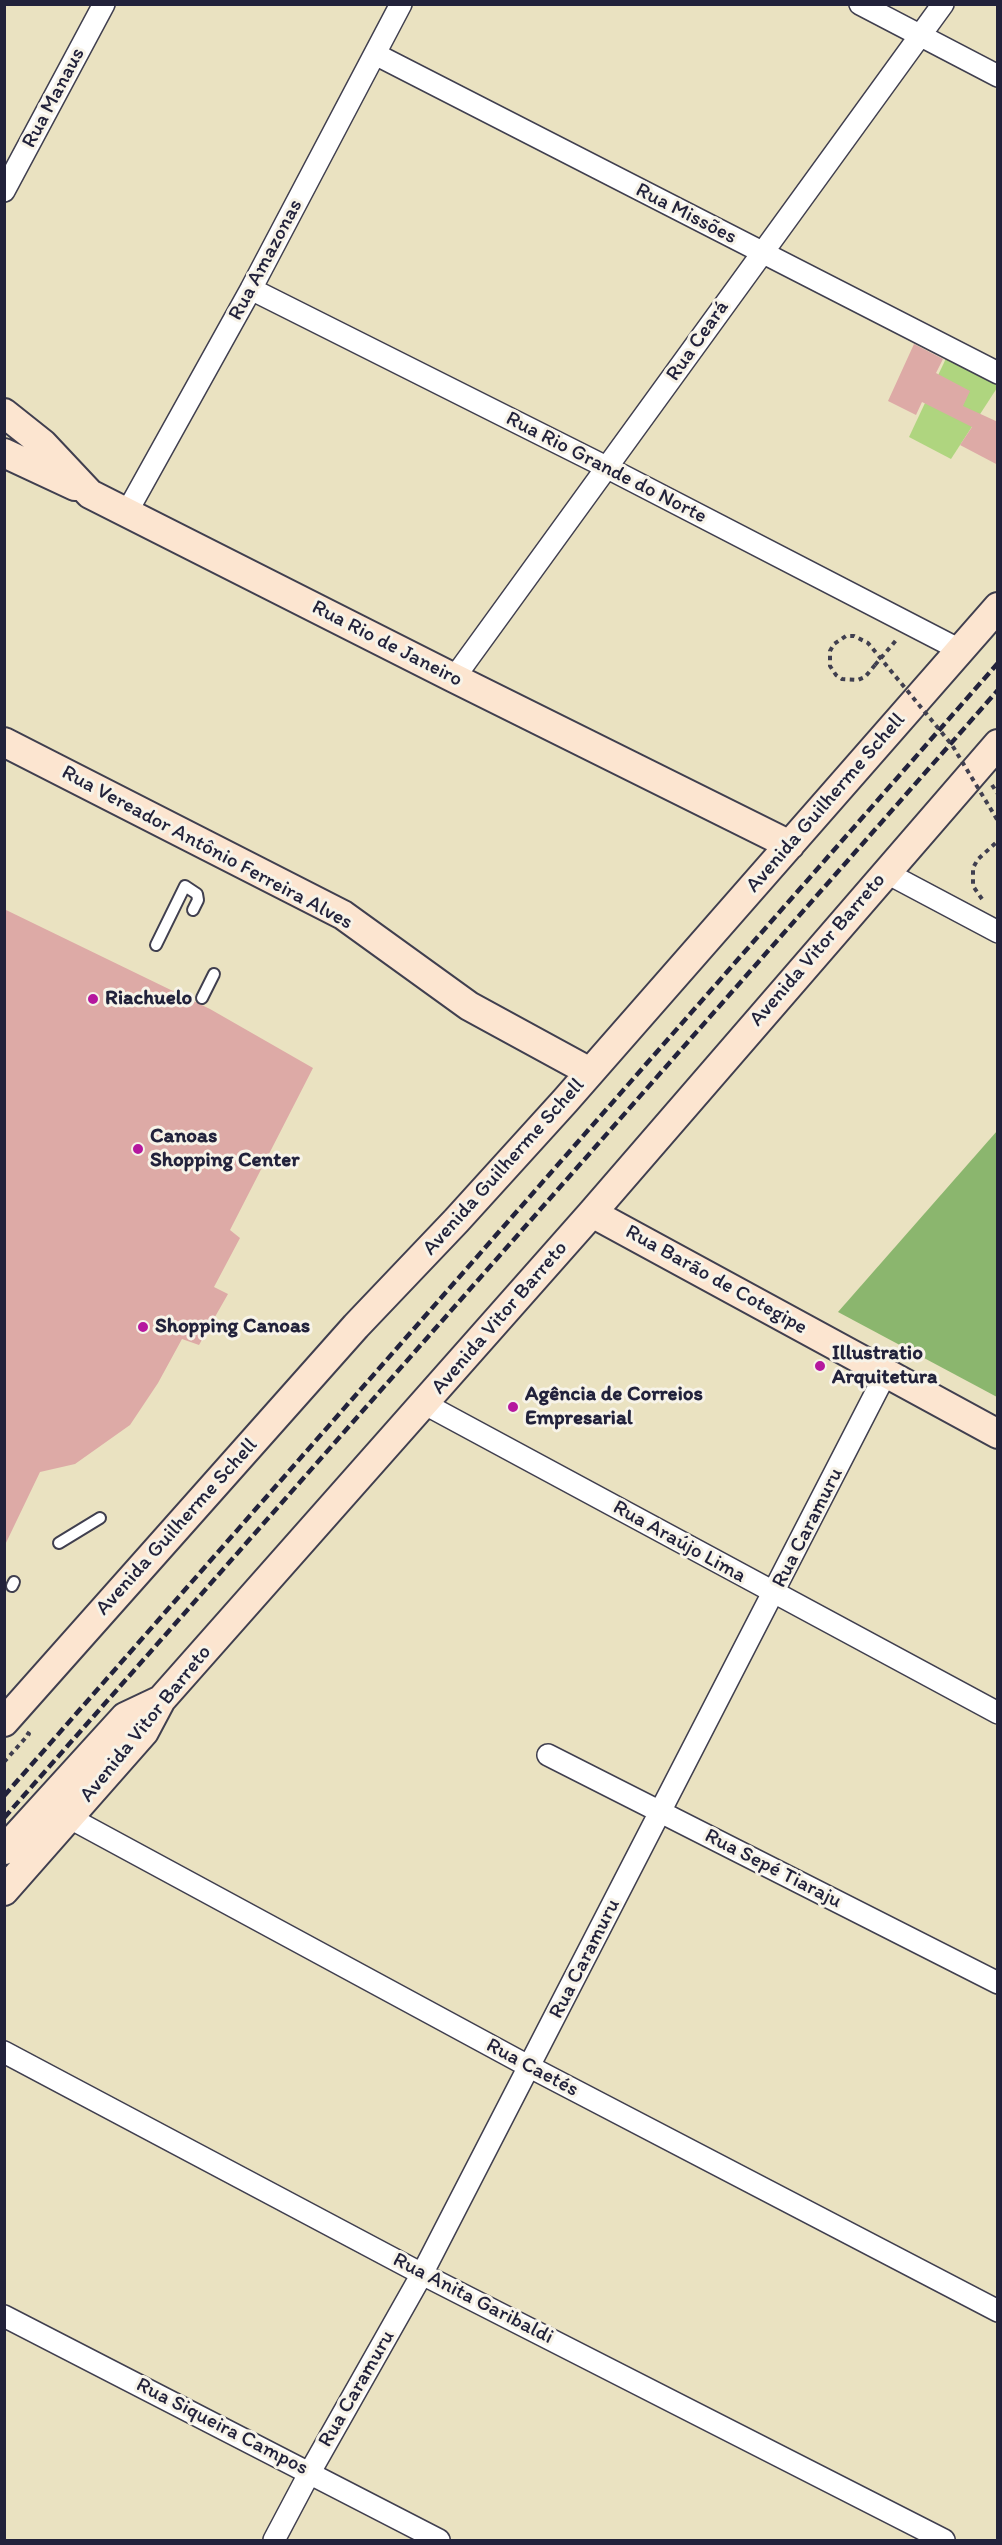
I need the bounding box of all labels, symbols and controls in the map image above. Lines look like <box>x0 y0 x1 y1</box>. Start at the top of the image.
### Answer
street label: Rua Manaus <box>17 44 91 152</box>
street label: Rua Missões <box>631 178 741 250</box>
street label: Rua Amazonas <box>223 195 309 325</box>
street label: Rua Ceará <box>661 296 735 386</box>
street label: Rua Rio Grande do Norte <box>501 406 711 530</box>
street label: Rua Rio de Janeiro <box>307 595 467 693</box>
street label: Avenida Guilherme Schell <box>741 708 911 898</box>
street label: Rua Vereador Antônio Ferreira Alves <box>57 760 357 936</box>
street label: Avenida Vitor Barreto <box>745 868 891 1032</box>
place label: Riachuelo <box>105 986 192 1012</box>
marker: Riachuelo <box>86 992 100 1006</box>
street label: Avenida Guilherme Schell <box>418 1073 590 1261</box>
place label: Canoas Shopping Center <box>150 1124 299 1174</box>
marker: Canoas Shopping Center <box>131 1142 145 1156</box>
street label: Rua Barão de Cotegipe <box>621 1220 811 1340</box>
street label: Avenida Vitor Barreto <box>427 1236 573 1400</box>
place label: Shopping Canoas <box>155 1314 310 1340</box>
marker: Shopping Canoas <box>136 1320 150 1334</box>
place label: Illustratio Arquitetura <box>832 1341 937 1391</box>
marker: Illustratio Arquitetura <box>813 1359 827 1373</box>
place label: Agência de Correios Empresarial <box>525 1382 703 1432</box>
marker: Agência de Correios Empresarial <box>506 1400 520 1414</box>
street label: Avenida Guilherme Schell <box>91 1433 263 1621</box>
street label: Rua Caramuru <box>767 1464 849 1592</box>
street label: Rua Araújo Lima <box>608 1495 750 1589</box>
street label: Avenida Vitor Barreto <box>75 1640 217 1808</box>
street label: Rua Sepé Tiaraju <box>700 1824 846 1914</box>
street label: Rua Caramuru <box>544 1895 626 2023</box>
street label: Rua Caetés <box>481 2033 583 2103</box>
street label: Rua Anita Garibaldi <box>389 2248 557 2350</box>
street label: Rua Caramuru <box>313 2326 401 2452</box>
street label: Rua Siqueira Campos <box>132 2373 312 2481</box>

